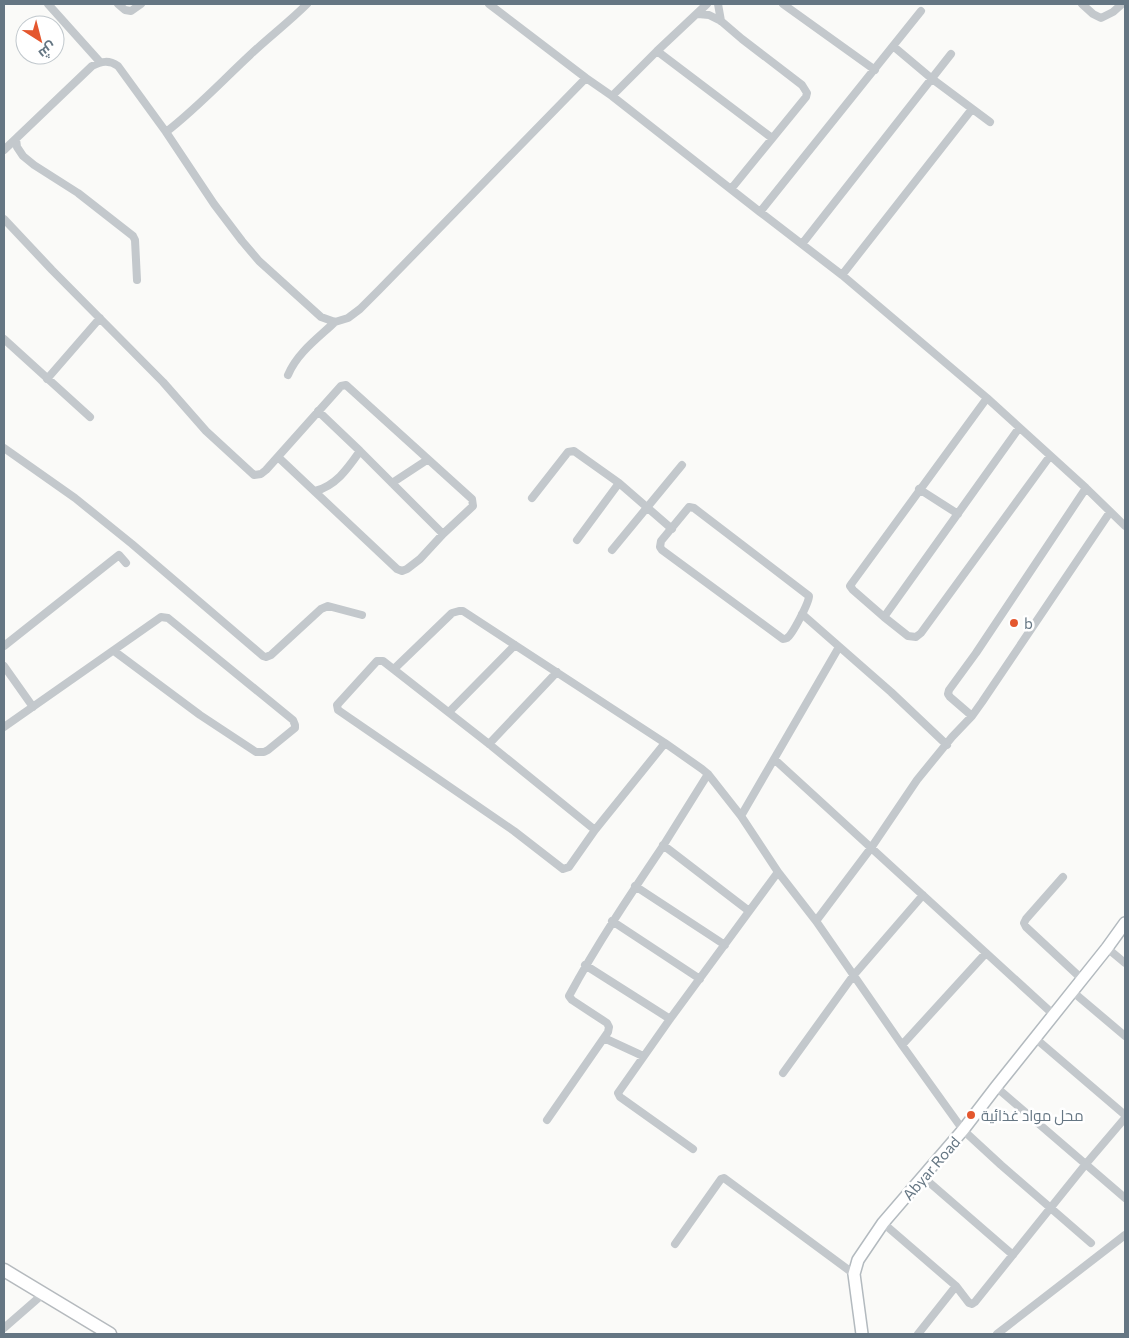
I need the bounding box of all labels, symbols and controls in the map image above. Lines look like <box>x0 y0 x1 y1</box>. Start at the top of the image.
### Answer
north arrow <box>15 15 65 65</box>
text: ش <box>35 38 60 63</box>
place label: b <box>1024 614 1033 632</box>
marker: b <box>1008 617 1020 629</box>
place label: محل مواد غذائية <box>981 1106 1084 1126</box>
marker: محل مواد غذائية <box>965 1109 977 1121</box>
street label: Abyar Road <box>898 1133 964 1203</box>

